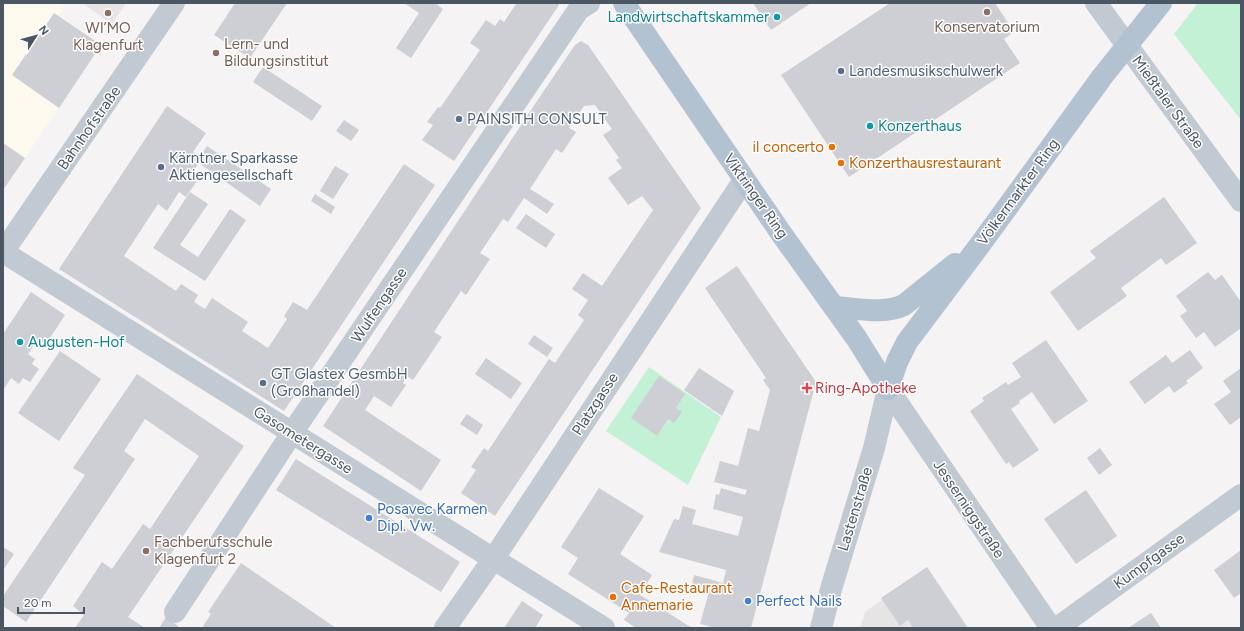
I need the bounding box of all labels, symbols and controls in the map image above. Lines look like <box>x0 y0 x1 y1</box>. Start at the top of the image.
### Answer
marker: Konservatorium <box>982 7 992 17</box>
marker: WI’MO Klagenfurt <box>103 8 113 18</box>
place label: Landwirtschaftskammer <box>608 8 769 26</box>
marker: Landwirtschaftskammer <box>772 12 782 22</box>
north arrow <box>16 16 56 56</box>
place label: Konservatorium <box>934 18 1040 36</box>
place label: WI’MO Klagenfurt <box>73 19 143 54</box>
text: N <box>36 23 51 38</box>
place label: Lern- und Bildungsinstitut <box>224 35 329 70</box>
marker: Lern- und Bildungsinstitut <box>211 48 221 58</box>
street label: Mießtaler Straße <box>1128 52 1208 152</box>
place label: Landesmusikschulwerk <box>849 62 1004 80</box>
marker: Landesmusikschulwerk <box>836 66 846 76</box>
street label: Bahnhofstraße <box>53 83 125 173</box>
place label: PAINSITH CONSULT <box>467 110 608 128</box>
marker: PAINSITH CONSULT <box>454 114 464 124</box>
place label: Konzerthaus <box>878 117 962 135</box>
marker: Konzerthaus <box>865 121 875 131</box>
street label: Völkermarkter Ring <box>973 135 1063 249</box>
place label: il concerto <box>753 138 824 156</box>
marker: il concerto <box>827 142 837 152</box>
place label: Kärntner Sparkasse Aktiengesellschaft <box>169 149 298 184</box>
street label: Viktringer Ring <box>720 150 792 242</box>
place label: Konzerthausrestaurant <box>849 154 1002 172</box>
marker: Konzerthausrestaurant <box>836 158 846 168</box>
marker: Kärntner Sparkasse Aktiengesellschaft <box>156 162 166 172</box>
street label: Wulfengasse <box>347 264 411 346</box>
place label: Augusten-Hof <box>28 333 125 351</box>
marker: Augusten-Hof <box>15 337 25 347</box>
place label: GT Glastex GesmbH (Großhandel) <box>271 365 408 400</box>
street label: Platzgasse <box>568 369 622 439</box>
marker: GT Glastex GesmbH (Großhandel) <box>258 378 268 388</box>
place label: Ring-Apotheke <box>815 379 917 397</box>
marker: Ring-Apotheke <box>802 383 812 393</box>
street label: Gasometergasse <box>250 402 356 478</box>
street label: Jesserniggstraße <box>929 456 1009 562</box>
street label: Lastenstraße <box>834 465 876 553</box>
place label: Posavec Karmen Dipl. Vw. <box>377 500 487 535</box>
marker: Posavec Karmen Dipl. Vw. <box>364 513 374 523</box>
street label: Kumpfgasse <box>1110 529 1188 593</box>
place label: Fachberufsschule Klagenfurt 2 <box>154 533 272 568</box>
marker: Fachberufsschule Klagenfurt 2 <box>141 546 151 556</box>
place label: Cafe-Restaurant Annemarie <box>621 579 733 614</box>
scale bar <box>18 589 84 615</box>
marker: Cafe-Restaurant Annemarie <box>608 592 618 602</box>
place label: Perfect Nails <box>756 592 842 610</box>
text: 20 m <box>24 596 52 610</box>
marker: Perfect Nails <box>743 596 753 606</box>

